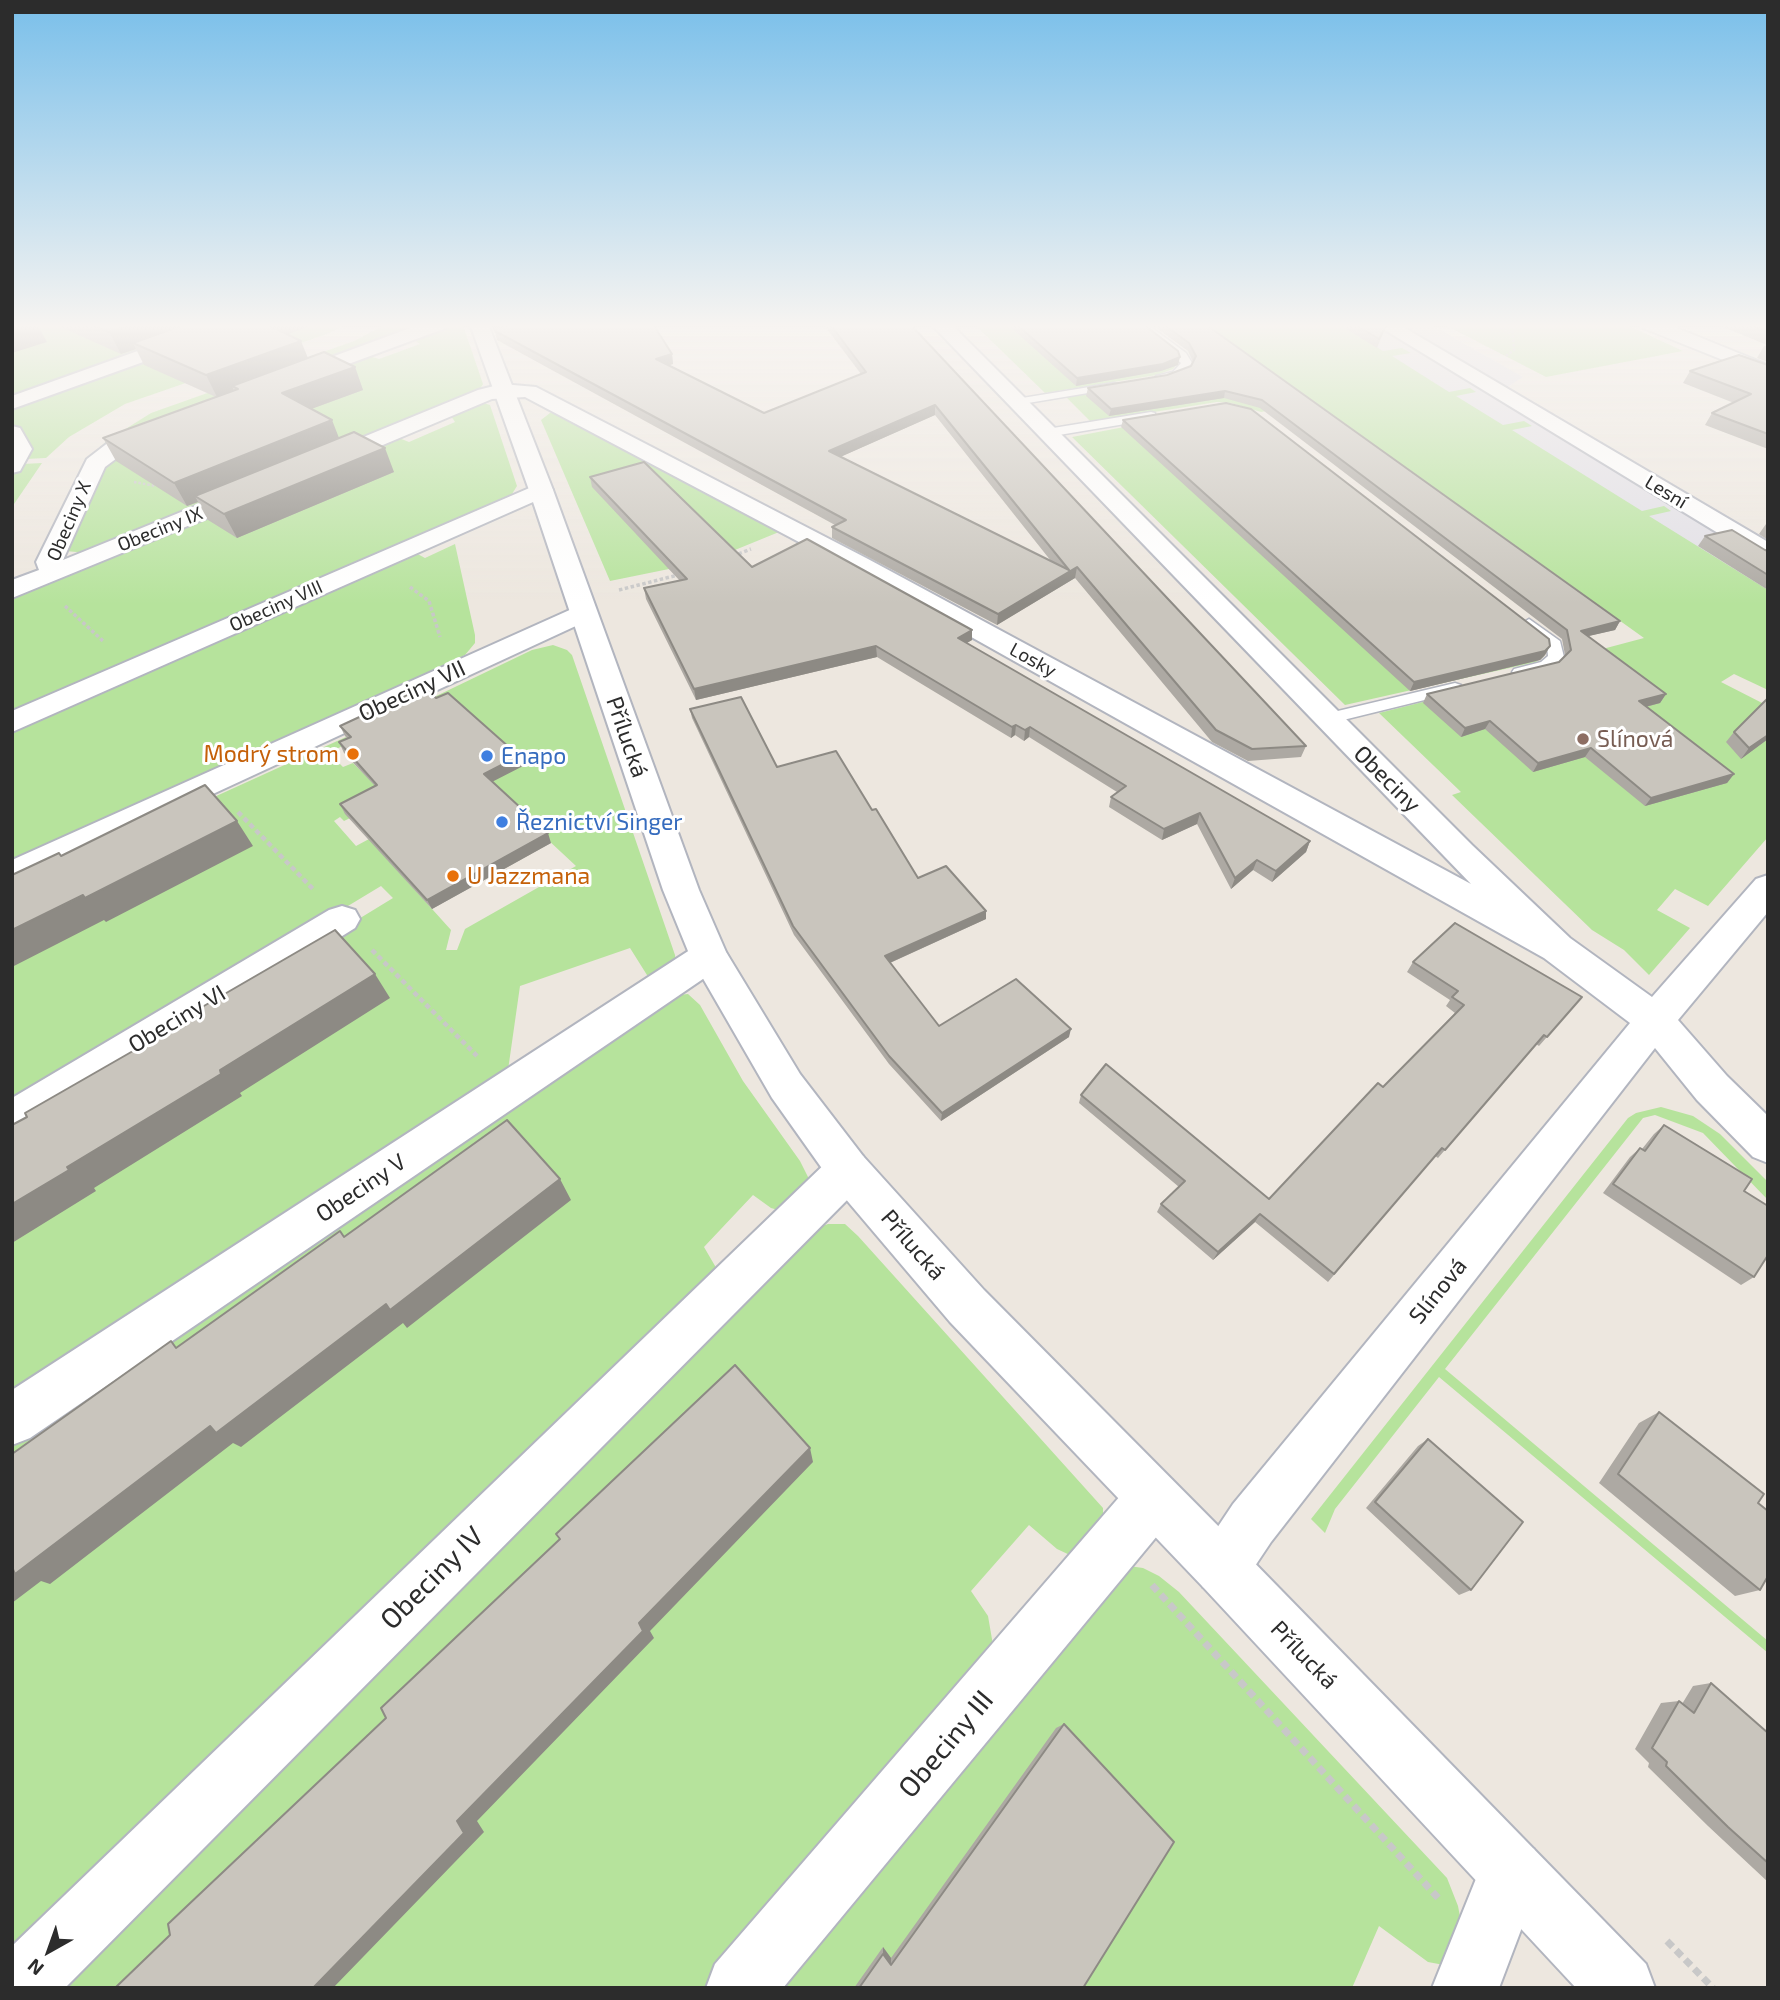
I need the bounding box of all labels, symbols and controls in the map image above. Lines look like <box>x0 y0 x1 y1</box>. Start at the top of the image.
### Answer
street label: Lesní <box>1641 471 1691 513</box>
street label: Obeciny X <box>42 478 96 564</box>
street label: Obeciny IX <box>114 502 206 556</box>
street label: Obeciny VIII <box>226 575 326 637</box>
street label: Losky <box>1006 638 1060 682</box>
street label: Obeciny VII <box>354 654 470 728</box>
street label: Přílucká <box>600 693 654 781</box>
place label: Slínová <box>1597 725 1673 753</box>
marker: Slínová <box>1575 731 1591 747</box>
place label: Modrý strom <box>203 740 339 768</box>
street label: Obeciny <box>1348 740 1426 818</box>
place label: Enapo <box>501 742 566 770</box>
marker: Modrý strom <box>345 746 361 762</box>
marker: Enapo <box>479 748 495 764</box>
place label: Řeznictví Singer <box>516 808 683 836</box>
marker: Řeznictví Singer <box>494 814 510 830</box>
place label: U Jazzmana <box>467 862 590 890</box>
marker: U Jazzmana <box>445 868 461 884</box>
street label: Obeciny VI <box>123 979 231 1059</box>
street label: Obeciny V <box>311 1148 411 1228</box>
street label: Přílucká <box>875 1204 951 1286</box>
street label: Slínová <box>1403 1253 1473 1329</box>
street label: Obeciny IV <box>373 1519 491 1637</box>
street label: Přílucká <box>1265 1615 1343 1695</box>
street label: Obeciny III <box>891 1684 1001 1804</box>
north arrow <box>14 1916 84 1986</box>
text: N <box>23 1954 48 1981</box>

